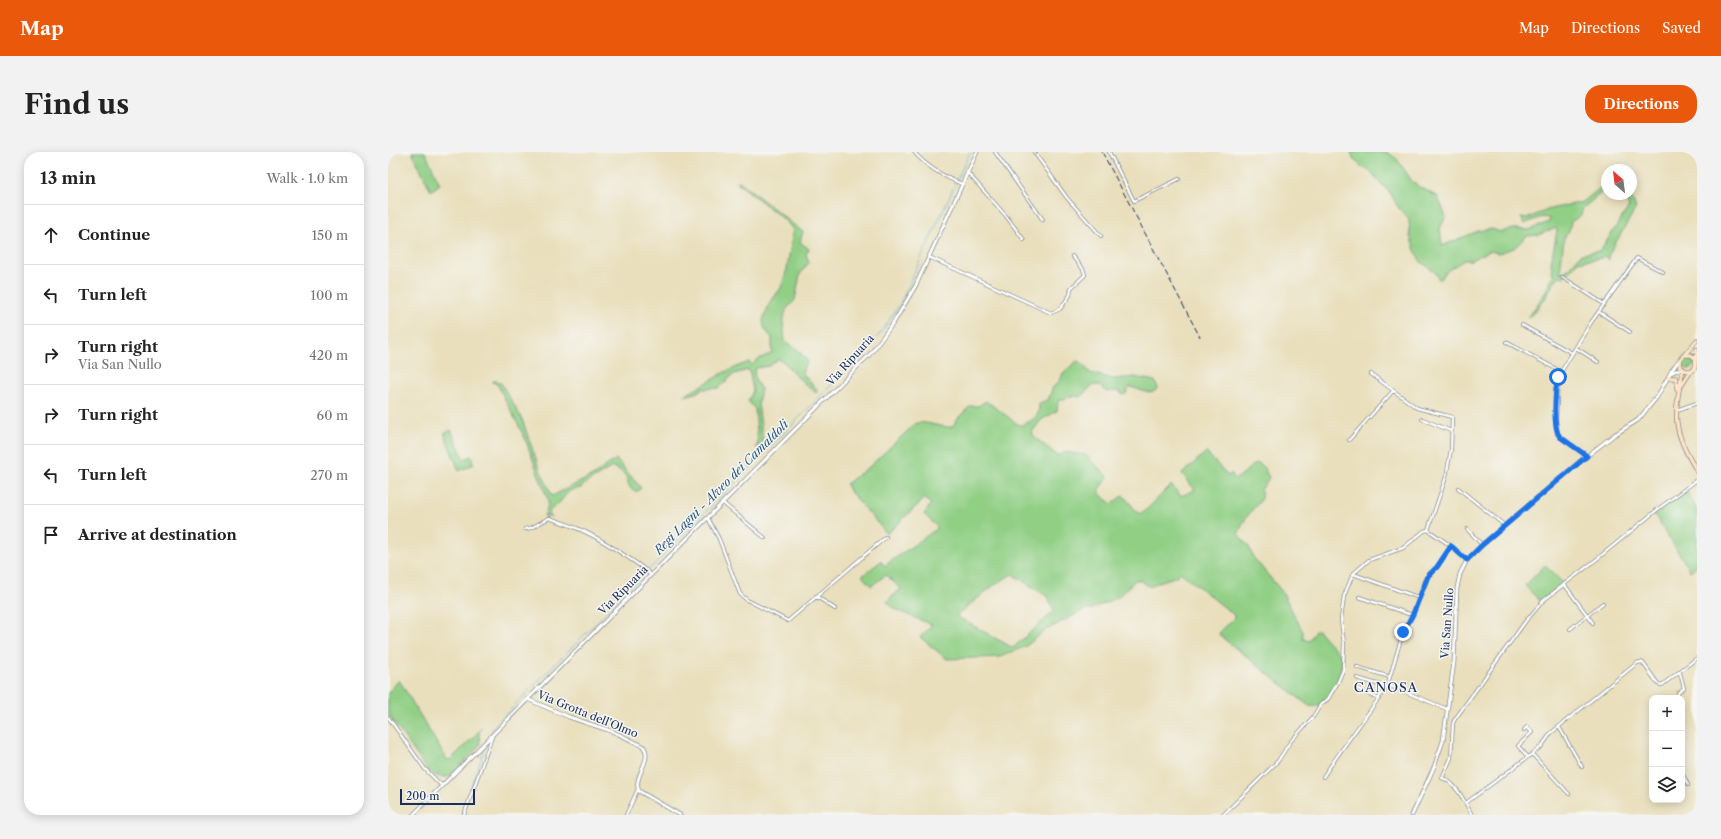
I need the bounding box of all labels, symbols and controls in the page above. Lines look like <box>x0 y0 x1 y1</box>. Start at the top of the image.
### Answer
text: Map <box>20 17 64 40</box>
text: Map <box>1519 19 1549 37</box>
text: Directions <box>1571 19 1640 37</box>
text: Saved <box>1662 19 1701 37</box>
button: Directions <box>1585 85 1697 123</box>
text: Find us <box>24 87 129 121</box>
north arrow <box>1601 164 1637 200</box>
text: 13 min <box>40 168 96 188</box>
text: Walk · 1.0 km <box>266 170 348 186</box>
icon: ahead <box>40 224 62 246</box>
text: Continue <box>78 225 150 244</box>
text: 150 m <box>312 227 348 243</box>
icon: left <box>40 284 62 306</box>
text: Turn left <box>78 285 147 304</box>
text: 100 m <box>310 287 348 303</box>
street label: Via Ripuaria <box>823 331 877 389</box>
text: Turn right <box>78 337 158 356</box>
icon: right <box>40 344 62 366</box>
text: 420 m <box>309 347 348 363</box>
text: Via San Nullo <box>78 356 162 372</box>
route start <box>1549 368 1567 386</box>
icon: right <box>40 404 62 426</box>
text: Turn right <box>78 405 158 424</box>
text: 60 m <box>317 407 348 423</box>
water label: Regi Lagni - Alveo dei Camaldoli <box>650 416 792 558</box>
icon: left <box>40 464 62 486</box>
text: Turn left <box>78 465 147 484</box>
text: 270 m <box>310 467 348 483</box>
icon: arrive <box>40 524 62 546</box>
text: Arrive at destination <box>78 525 237 544</box>
street label: Via Ripuaria <box>595 562 651 618</box>
street label: Via San Nullo <box>1437 587 1456 660</box>
route end <box>1394 623 1412 641</box>
district label: CANOSA <box>1354 679 1418 695</box>
street label: Via Grotta dell'Olmo <box>535 687 641 741</box>
map controls <box>1649 695 1685 803</box>
button: + <box>1649 695 1685 731</box>
button: − <box>1649 731 1685 767</box>
button: layers <box>1649 767 1685 803</box>
scale bar <box>400 787 475 806</box>
text: 200 m <box>406 789 439 803</box>

